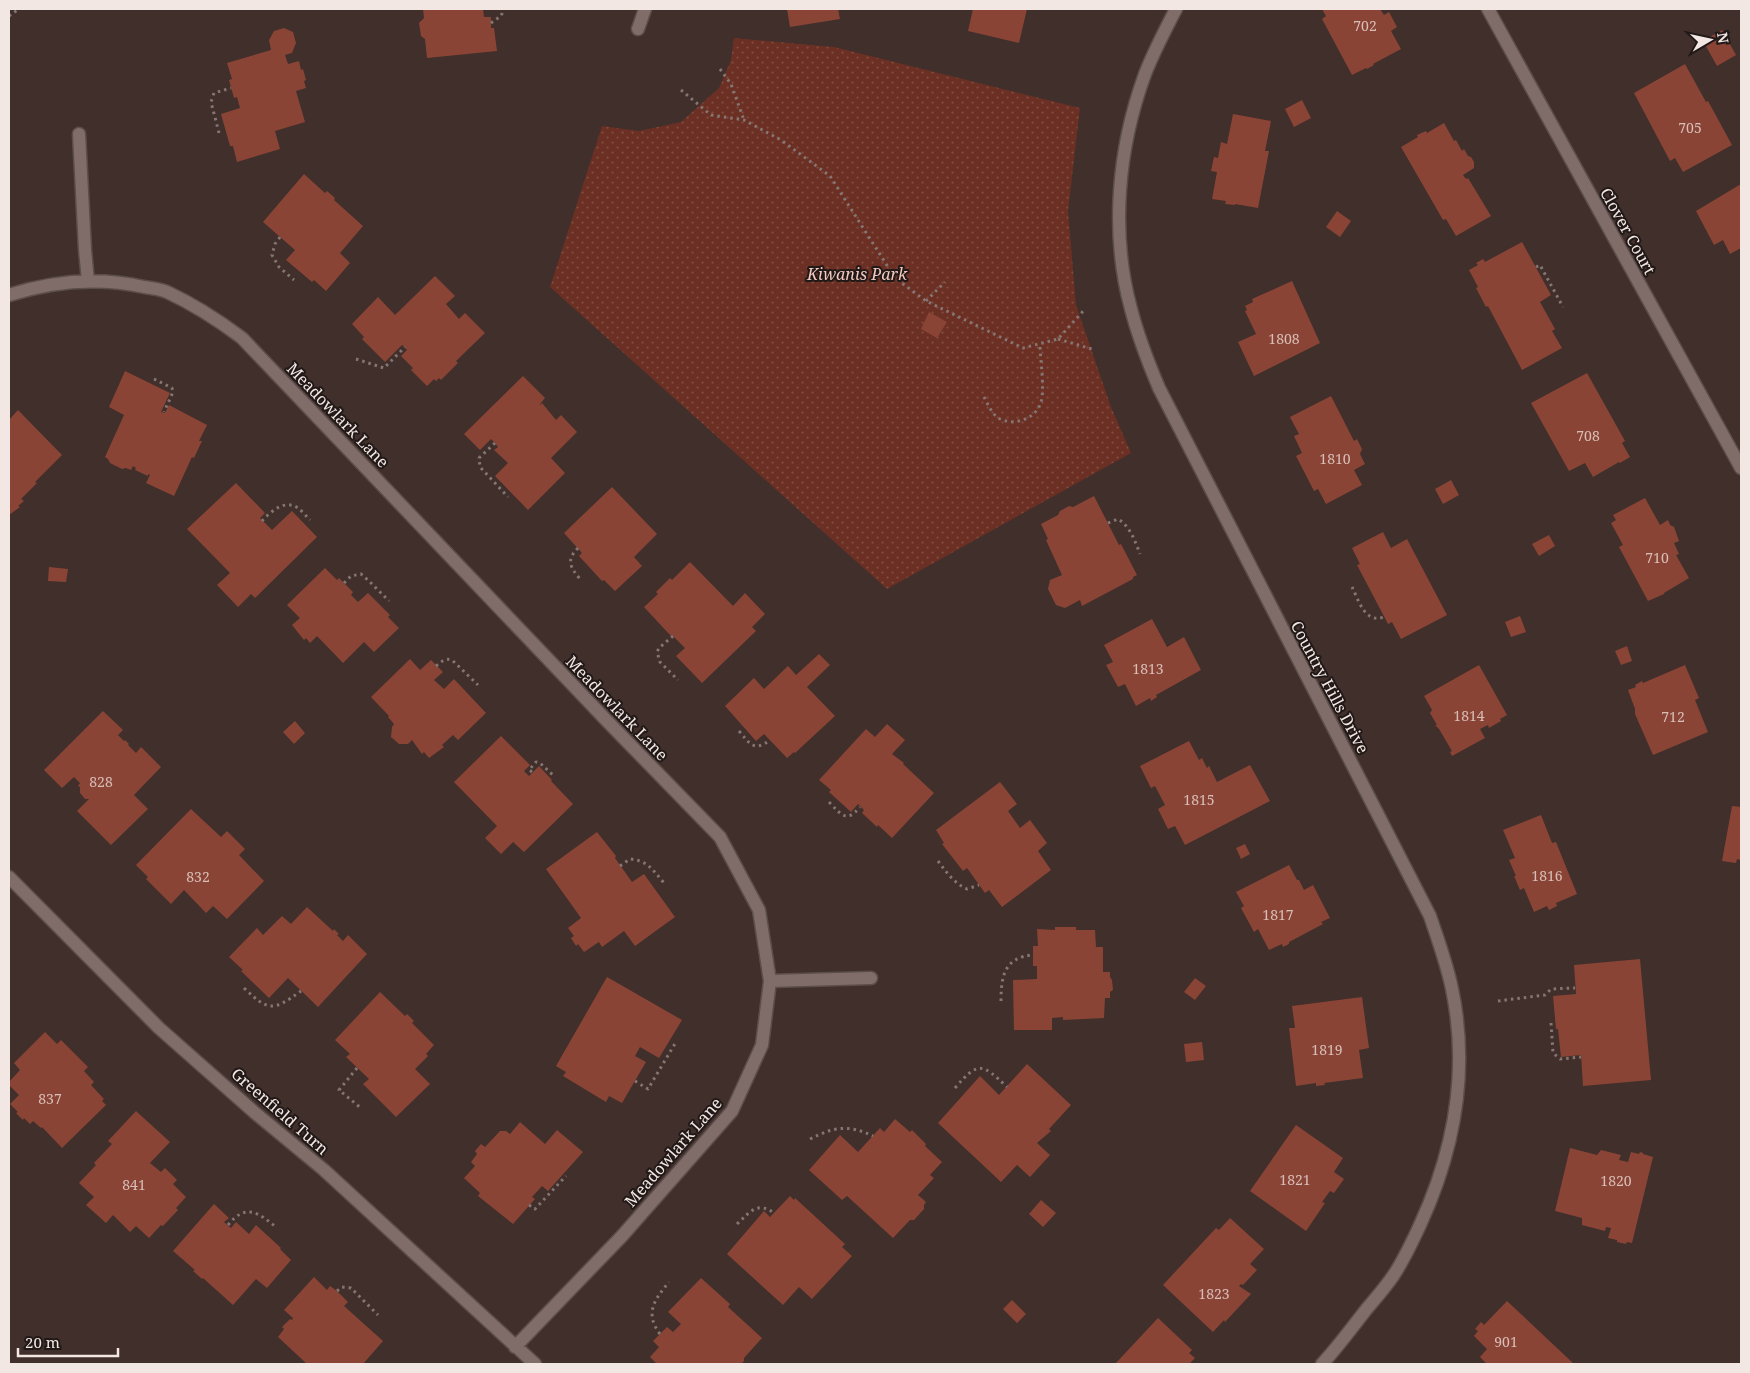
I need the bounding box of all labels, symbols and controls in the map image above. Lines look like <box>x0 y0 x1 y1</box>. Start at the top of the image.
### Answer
north arrow <box>1685 15 1735 65</box>
house number: 702 <box>1353 16 1377 35</box>
text: N <box>1713 31 1734 45</box>
house number: 705 <box>1678 118 1702 137</box>
street label: Clover Court <box>1595 184 1661 279</box>
park label: Kiwanis Park <box>806 263 908 285</box>
house number: 1808 <box>1268 329 1300 348</box>
street label: Meadowlark Lane <box>282 358 394 472</box>
house number: 708 <box>1576 426 1600 445</box>
house number: 1810 <box>1319 449 1351 468</box>
house number: 710 <box>1645 548 1669 567</box>
street label: Country Hills Drive <box>1286 617 1374 757</box>
street label: Meadowlark Lane <box>561 651 673 765</box>
house number: 1813 <box>1132 659 1164 678</box>
house number: 1814 <box>1453 706 1485 725</box>
house number: 712 <box>1661 707 1685 726</box>
house number: 828 <box>89 772 113 791</box>
house number: 1815 <box>1183 790 1215 809</box>
house number: 1816 <box>1531 866 1563 885</box>
house number: 832 <box>186 867 210 886</box>
house number: 1817 <box>1262 905 1294 924</box>
house number: 1819 <box>1311 1040 1343 1059</box>
street label: Greenfield Turn <box>227 1063 333 1159</box>
house number: 837 <box>38 1089 62 1108</box>
street label: Meadowlark Lane <box>619 1093 727 1211</box>
house number: 1821 <box>1279 1170 1311 1189</box>
house number: 1820 <box>1600 1171 1632 1190</box>
house number: 841 <box>122 1175 146 1194</box>
house number: 1823 <box>1198 1284 1230 1303</box>
scale bar <box>18 1326 118 1358</box>
text: 20 m <box>25 1332 60 1352</box>
house number: 901 <box>1494 1332 1518 1351</box>

